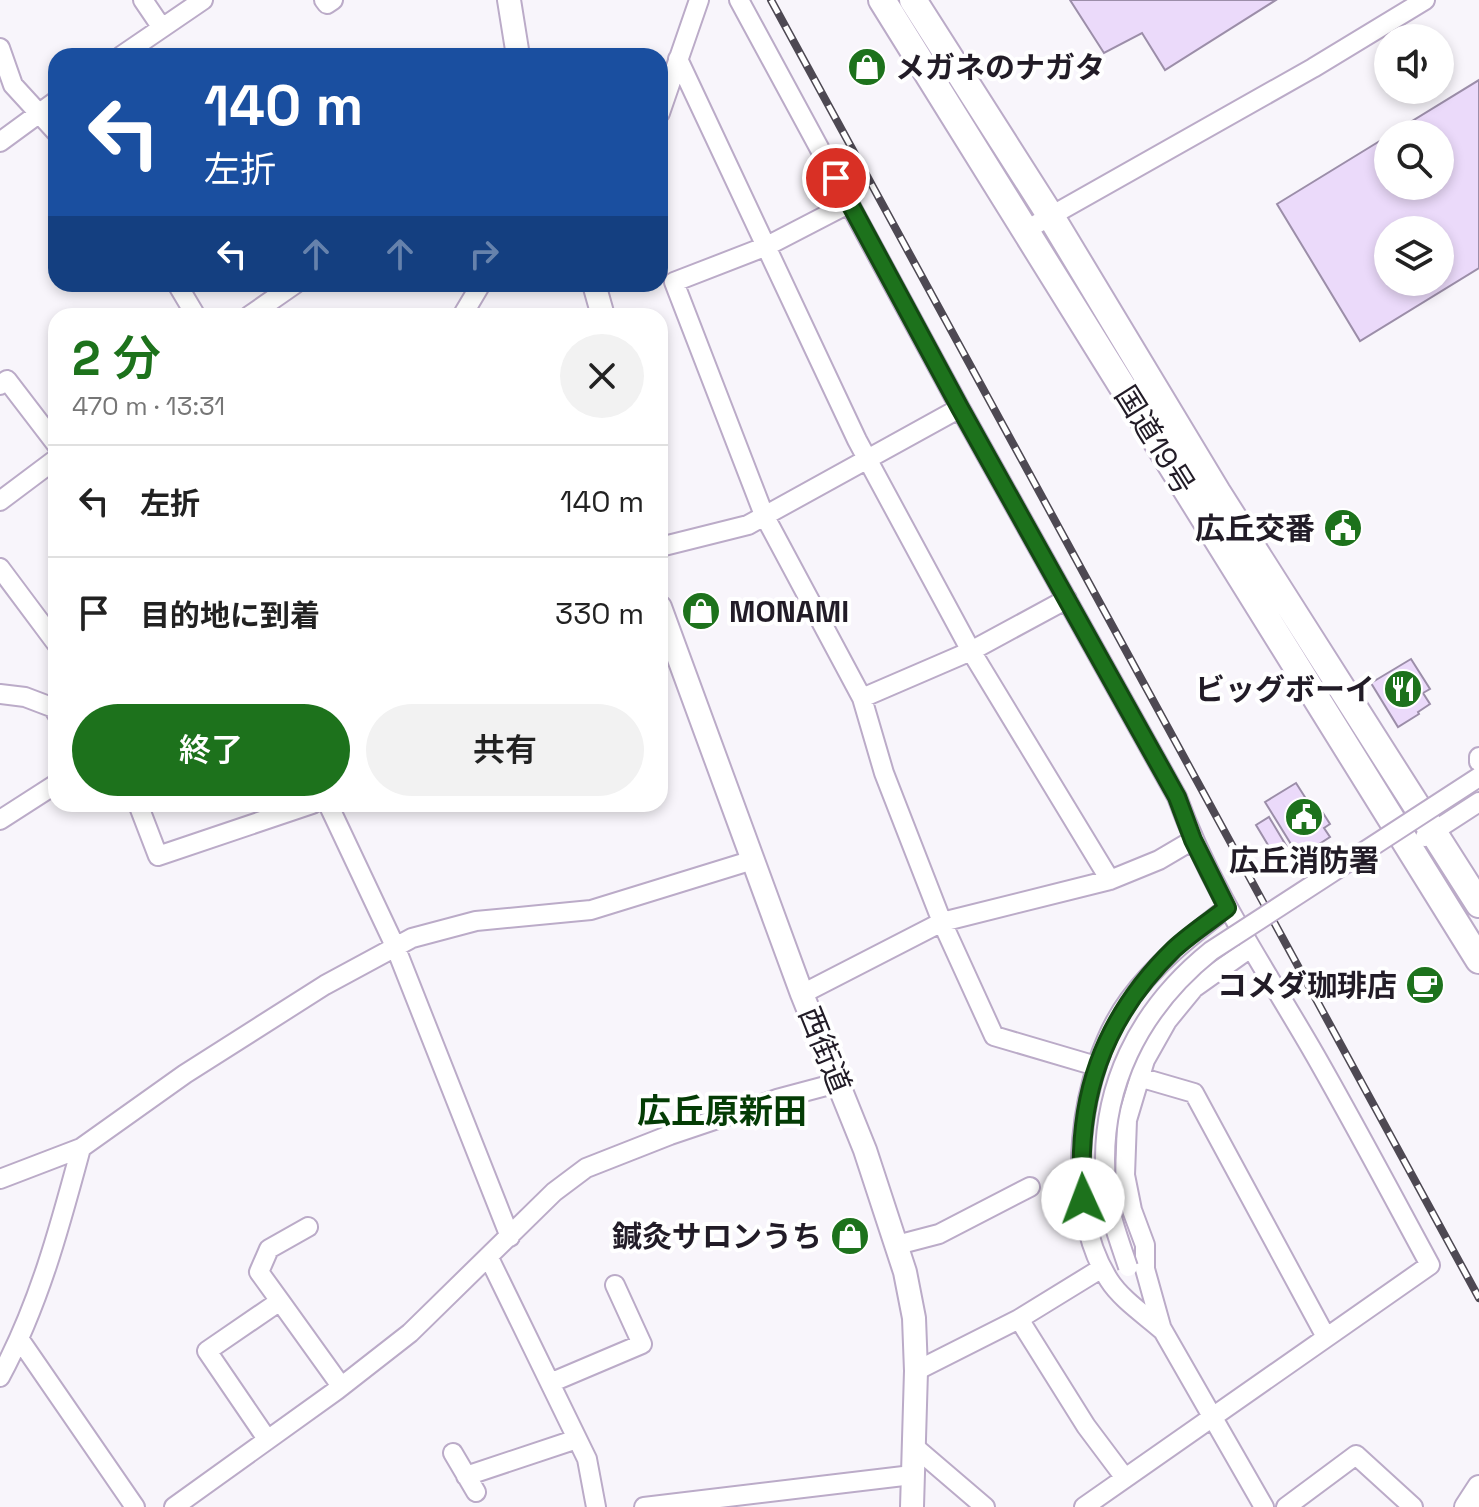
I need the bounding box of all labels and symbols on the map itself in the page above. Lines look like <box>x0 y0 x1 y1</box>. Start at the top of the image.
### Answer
shop icon: メガネのナガタ <box>846 46 888 88</box>
place label: メガネのナガタ <box>895 48 1105 87</box>
pin <box>802 144 870 212</box>
street label: 国道19号 <box>1106 378 1204 502</box>
public building icon: 広丘交番 <box>1322 507 1364 549</box>
place label: 広丘交番 <box>1195 509 1315 548</box>
shop icon: MONAMI <box>680 590 722 632</box>
place label: MONAMI <box>729 592 849 631</box>
restaurant icon: ビッグボーイ <box>1382 668 1424 710</box>
place label: ビッグボーイ <box>1195 670 1375 709</box>
public building icon: 広丘消防署 <box>1283 796 1325 838</box>
place label: 広丘消防署 <box>1229 841 1379 880</box>
cafe icon: コメダ珈琲店 <box>1404 964 1446 1006</box>
place label: コメダ珈琲店 <box>1217 966 1397 1005</box>
street label: 西街道 <box>790 1001 860 1099</box>
district label: 広丘原新田 <box>637 1090 807 1133</box>
position arrow <box>1041 1157 1125 1241</box>
shop icon: 鍼灸サロンうち <box>829 1215 871 1257</box>
place label: 鍼灸サロンうち <box>612 1217 822 1256</box>

